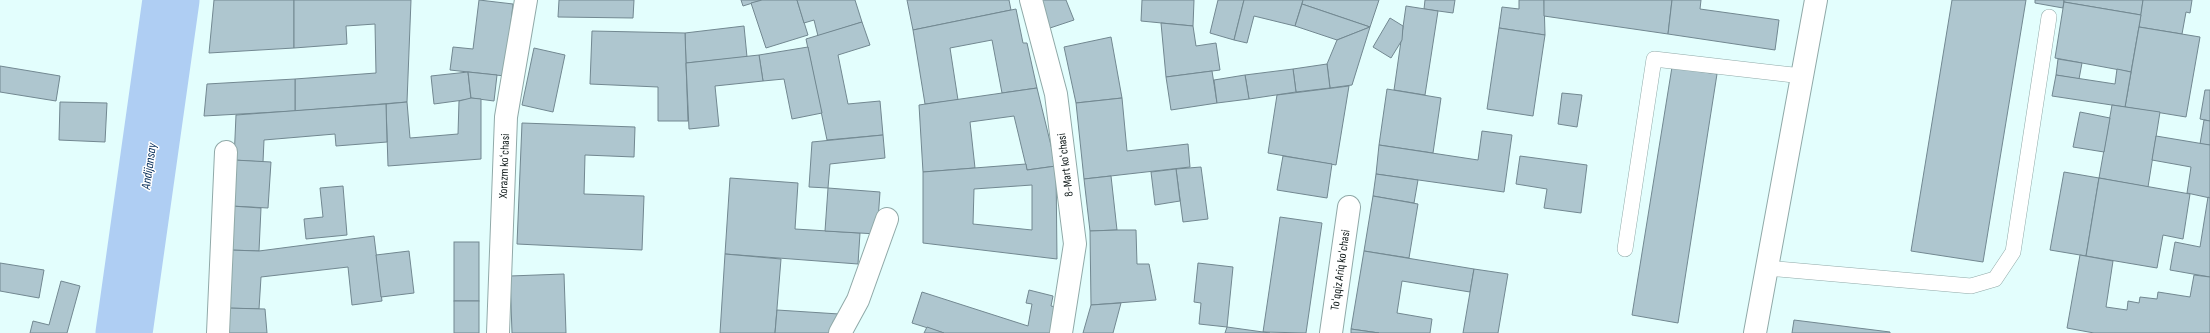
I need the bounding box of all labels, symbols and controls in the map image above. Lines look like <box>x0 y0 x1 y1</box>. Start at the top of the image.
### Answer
street label: 8-Mart koʻchasi <box>1054 132 1077 197</box>
street label: Xorazm koʻchasi <box>496 133 513 200</box>
water label: Andijansay <box>138 141 160 191</box>
street label: Toʻqqiz Ariq koʻchasi <box>1327 229 1354 311</box>

